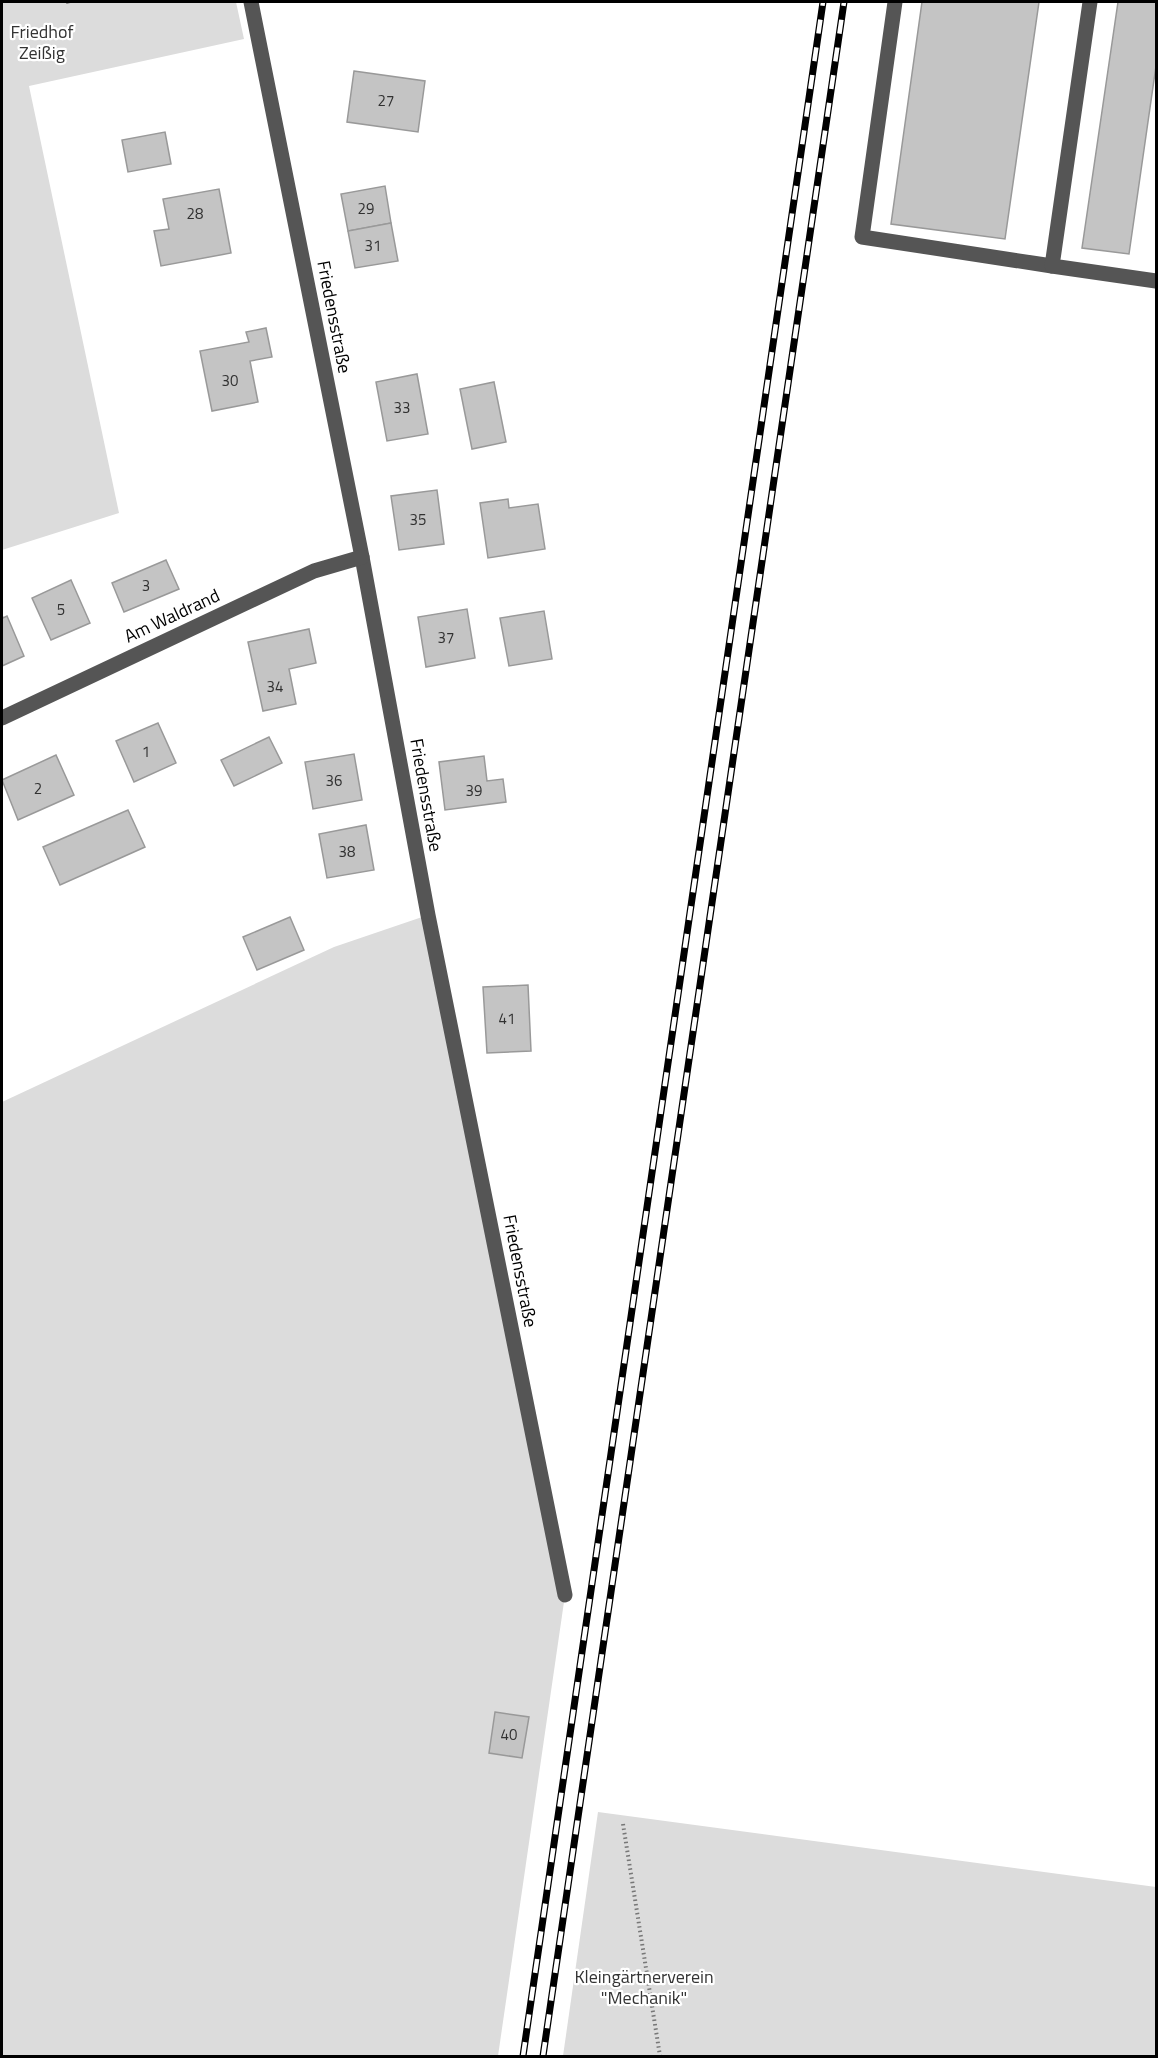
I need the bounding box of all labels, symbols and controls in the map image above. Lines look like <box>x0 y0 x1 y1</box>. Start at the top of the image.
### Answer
park label: Friedhof Zeißig <box>11 18 74 66</box>
house number: 27 <box>378 89 394 112</box>
house number: 29 <box>358 197 374 220</box>
house number: 28 <box>187 202 203 225</box>
house number: 31 <box>365 234 381 257</box>
street label: Friedensstraße <box>310 258 359 376</box>
house number: 30 <box>222 369 238 392</box>
house number: 33 <box>394 396 410 419</box>
house number: 35 <box>410 508 426 531</box>
house number: 3 <box>142 574 150 597</box>
street label: Am Waldrand <box>120 582 224 649</box>
house number: 5 <box>57 598 65 621</box>
house number: 37 <box>438 626 454 649</box>
house number: 34 <box>267 675 283 698</box>
street label: Friedensstraße <box>403 736 450 854</box>
house number: 1 <box>142 740 150 763</box>
house number: 36 <box>326 769 342 792</box>
house number: 2 <box>34 777 42 800</box>
house number: 39 <box>466 779 482 802</box>
house number: 38 <box>339 840 355 863</box>
house number: 41 <box>499 1007 515 1030</box>
street label: Friedensstraße <box>496 1212 545 1330</box>
house number: 40 <box>501 1723 517 1746</box>
park label: Kleingärtnerverein "Mechanik" <box>574 1963 714 2011</box>

